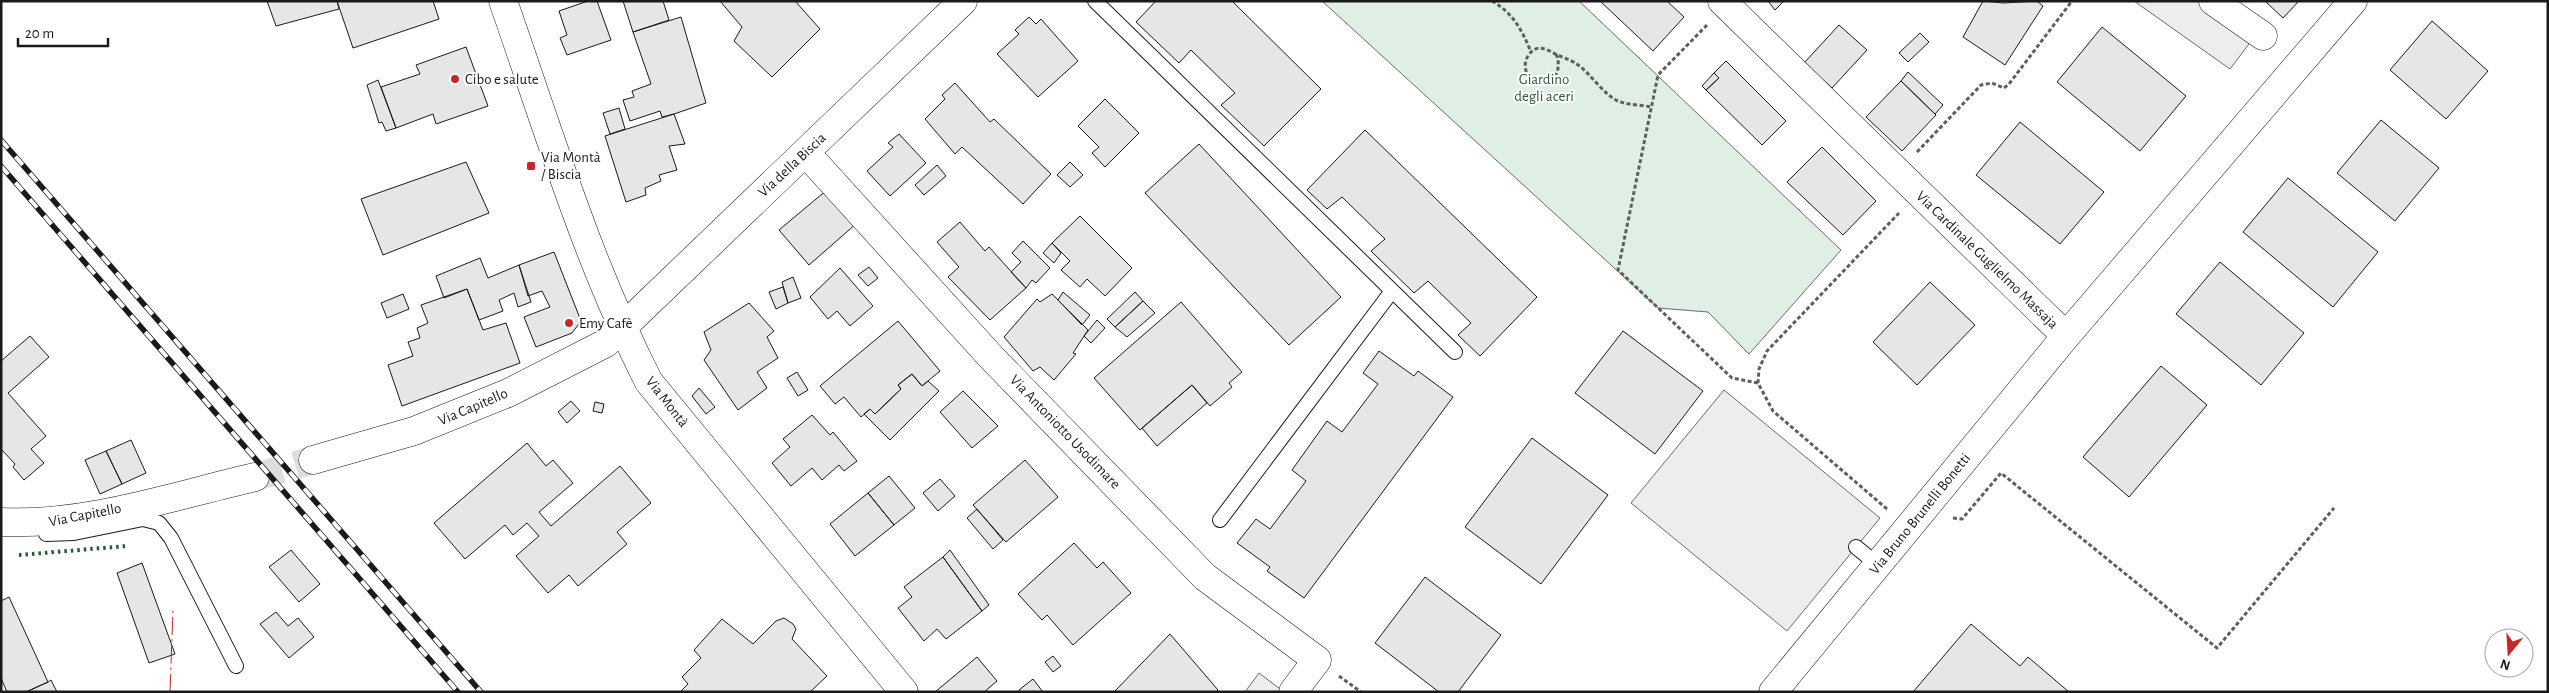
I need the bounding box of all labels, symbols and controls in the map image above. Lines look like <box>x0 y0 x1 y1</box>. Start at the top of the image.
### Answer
scale bar <box>18 15 108 47</box>
text: 20 m <box>25 26 54 41</box>
place label: Cibo e salute <box>465 72 539 87</box>
park label: Giardino degli aceri <box>1514 72 1574 104</box>
marker: Cibo e salute <box>449 73 461 85</box>
street label: Via della Biscia <box>755 130 829 200</box>
place label: Via Montà / Biscia <box>541 150 601 182</box>
marker: Via Montà / Biscia <box>525 160 537 172</box>
street label: Via Cardinale Guglielmo Massaja <box>1913 188 2061 332</box>
place label: Emy Cafè <box>579 316 633 331</box>
marker: Emy Cafè <box>563 317 575 329</box>
street label: Via Antoniotto Usodimare <box>1007 372 1123 492</box>
street label: Via Montà <box>643 374 691 430</box>
street label: Via Capitello <box>436 386 510 428</box>
street label: Via Bruno Brunelli Bonetti <box>1867 451 1973 577</box>
street label: Via Capitello <box>47 501 123 529</box>
north arrow <box>2484 628 2534 678</box>
text: N <box>2498 656 2512 673</box>

